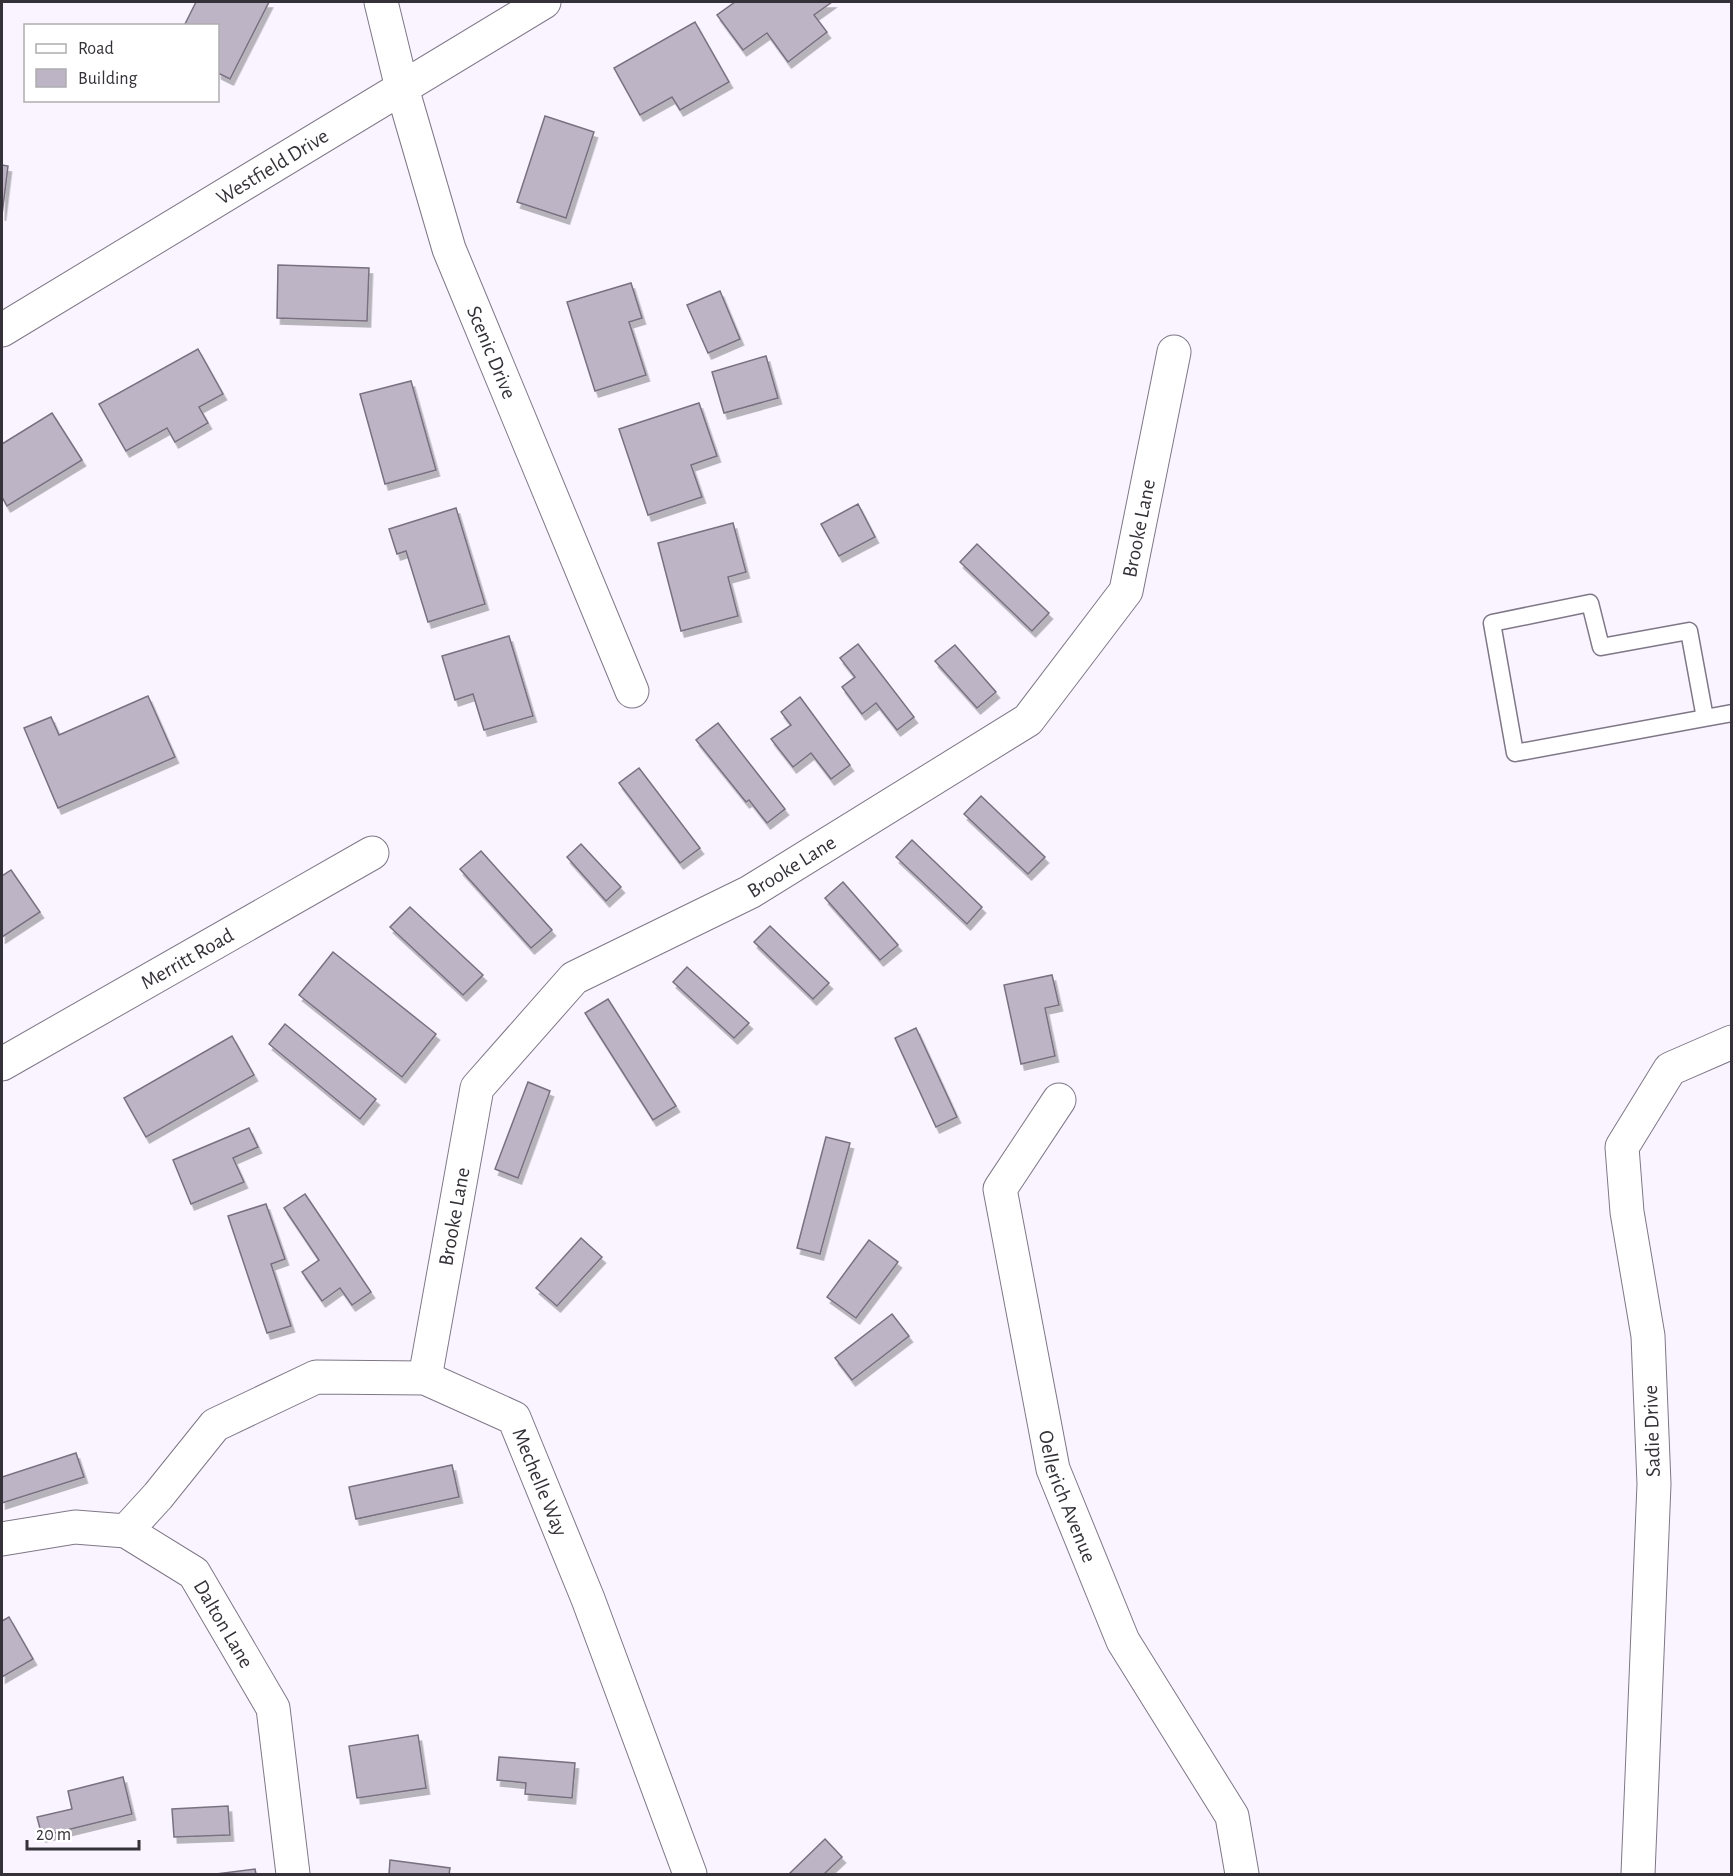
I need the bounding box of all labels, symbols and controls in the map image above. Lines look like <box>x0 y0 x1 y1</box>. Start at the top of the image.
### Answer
legend <box>24 24 219 102</box>
text: Road <box>78 40 114 58</box>
text: Building <box>78 70 138 88</box>
street label: Westfield Drive <box>213 125 332 208</box>
street label: Scenic Drive <box>463 303 520 402</box>
street label: Brooke Lane <box>1118 477 1159 579</box>
street label: Brooke Lane <box>744 831 839 901</box>
street label: Merritt Road <box>137 924 237 993</box>
street label: Brooke Lane <box>435 1166 473 1267</box>
street label: Sadie Drive <box>1640 1385 1664 1477</box>
street label: Mechelle Way <box>509 1425 571 1539</box>
street label: Oellerich Avenue <box>1035 1429 1100 1565</box>
street label: Dalton Lane <box>190 1576 258 1671</box>
scale bar <box>27 1813 140 1851</box>
text: 20 m <box>36 1826 71 1844</box>

